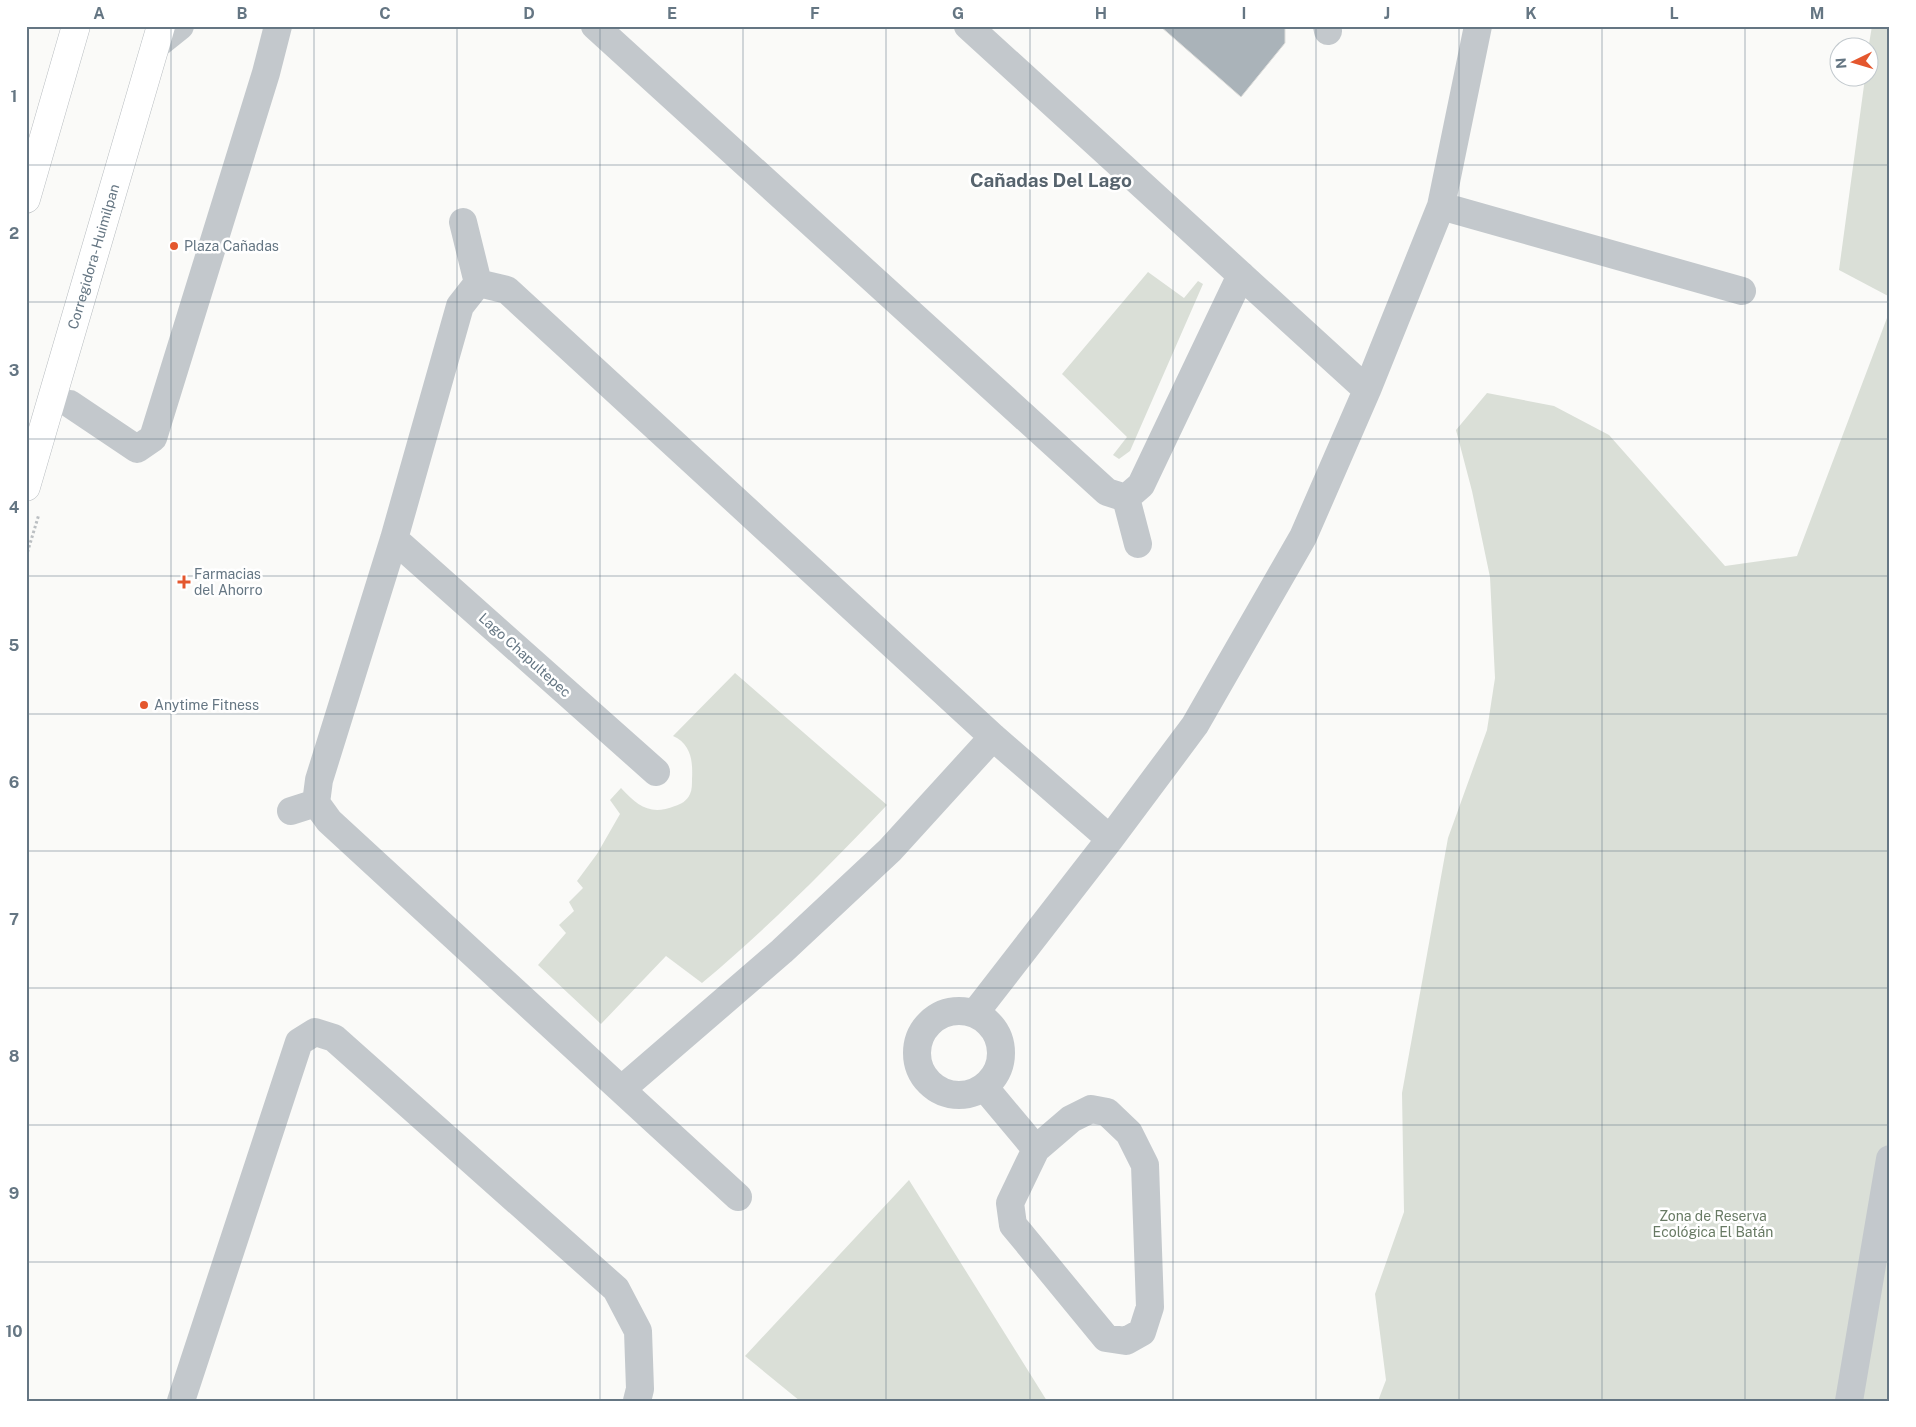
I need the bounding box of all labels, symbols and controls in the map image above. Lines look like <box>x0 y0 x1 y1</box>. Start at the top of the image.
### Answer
text: A <box>93 4 105 23</box>
text: B <box>237 4 248 23</box>
text: C <box>379 4 391 23</box>
text: D <box>523 4 535 23</box>
text: E <box>667 4 677 23</box>
text: F <box>810 4 820 23</box>
text: G <box>952 4 964 23</box>
text: H <box>1095 4 1107 23</box>
text: I <box>1242 4 1246 23</box>
text: J <box>1384 4 1390 23</box>
text: K <box>1525 4 1537 23</box>
text: L <box>1669 4 1679 23</box>
text: M <box>1810 4 1824 23</box>
north arrow <box>1828 38 1878 88</box>
text: N <box>1833 57 1849 69</box>
text: 1 <box>11 87 17 106</box>
district label: Cañadas Del Lago <box>970 169 1132 191</box>
street label: Corregidora- Huimilpan <box>65 182 122 331</box>
text: 2 <box>9 224 19 243</box>
place label: Plaza Cañadas <box>184 238 279 254</box>
marker: Plaza Cañadas <box>168 240 180 252</box>
text: 3 <box>9 361 19 380</box>
text: 4 <box>9 498 20 517</box>
place label: Farmacias del Ahorro <box>194 566 263 598</box>
marker: Farmacias del Ahorro <box>178 576 190 588</box>
street label: Lago Chapultepec <box>476 610 574 700</box>
text: 5 <box>9 636 20 655</box>
place label: Anytime Fitness <box>154 697 259 713</box>
marker: Anytime Fitness <box>138 699 150 711</box>
text: 6 <box>9 773 19 792</box>
text: 7 <box>9 910 19 929</box>
text: 8 <box>9 1047 20 1066</box>
text: 9 <box>9 1184 19 1203</box>
park label: Zona de Reserva Ecológica El Batán <box>1653 1208 1773 1240</box>
text: 10 <box>5 1322 23 1341</box>

